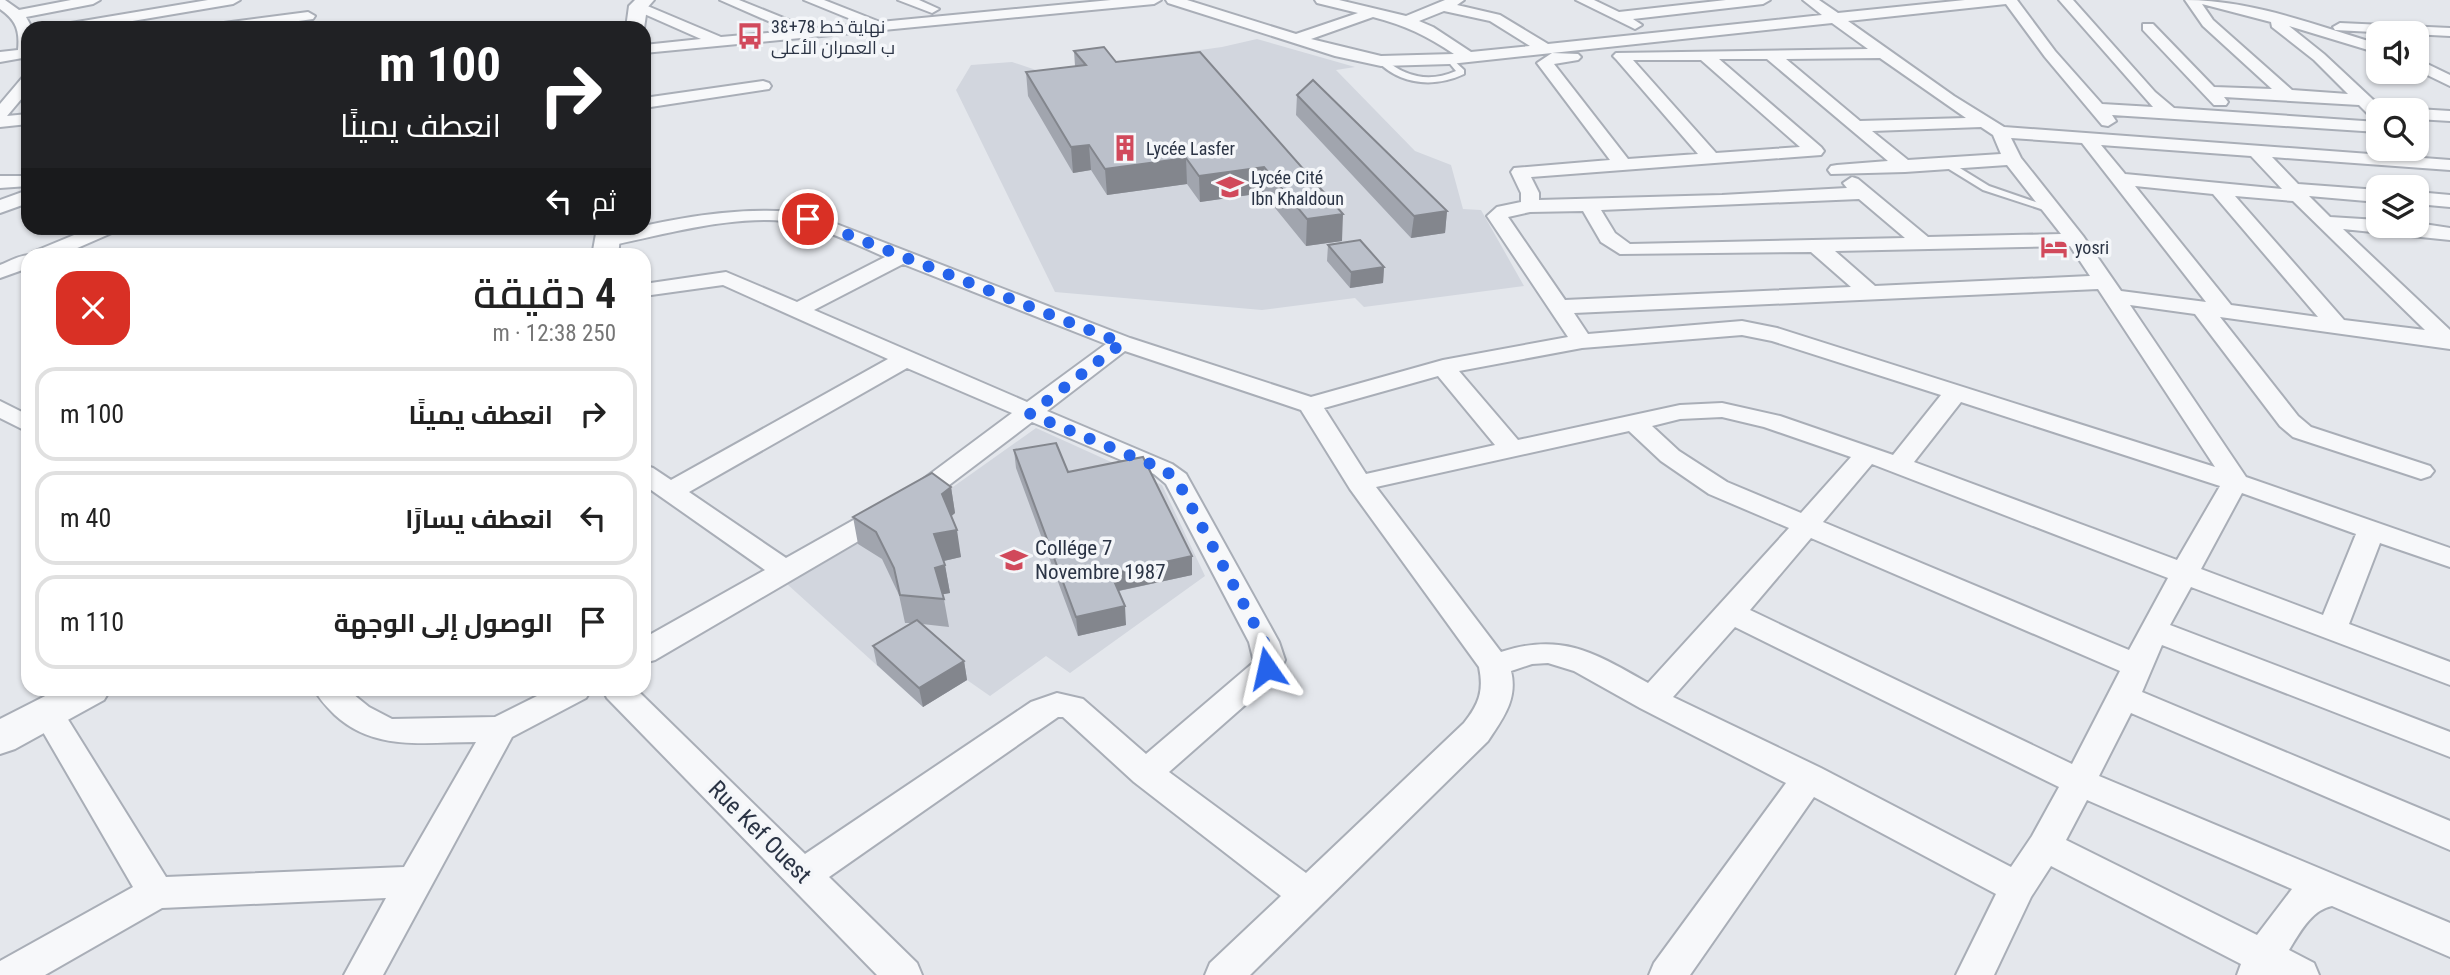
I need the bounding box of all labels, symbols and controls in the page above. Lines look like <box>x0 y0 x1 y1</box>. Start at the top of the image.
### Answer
place label: نهاية خط 78+38 ب العمران الأعلى <box>771 16 895 59</box>
bus stop icon: نهاية خط 78+38 ب العمران الأعلى <box>735 21 765 51</box>
map controls <box>2366 21 2429 238</box>
button: sound <box>2366 21 2429 84</box>
text: 100 m <box>379 36 501 93</box>
icon: right <box>525 49 616 140</box>
button: search <box>2366 98 2429 161</box>
text: انعطف يمينًا <box>340 107 501 145</box>
building icon: Lycée Lasfer <box>1110 133 1140 163</box>
place label: Lycée Lasfer <box>1146 138 1235 159</box>
place label: Lycée Cité Ibn Khaldoun <box>1251 167 1344 209</box>
school or university icon: Lycée Cité Ibn Khaldoun <box>1215 172 1245 202</box>
button: layers <box>2366 175 2429 238</box>
icon: left <box>540 182 578 220</box>
text: ثم <box>592 187 616 217</box>
pin <box>778 189 838 249</box>
icon: arrive <box>789 200 827 238</box>
hotel icon: yosri <box>2039 232 2069 262</box>
place label: yosri <box>2075 237 2109 258</box>
text: 4 دقيقة <box>473 269 616 318</box>
button: close <box>56 271 130 345</box>
text: 250 m · 12:38 <box>492 320 616 347</box>
icon: right <box>574 395 612 433</box>
text: 100 m <box>60 399 124 429</box>
text: انعطف يمينًا <box>408 400 553 430</box>
icon: left <box>574 499 612 537</box>
text: 40 m <box>60 503 111 533</box>
text: انعطف يسارًا <box>405 504 553 534</box>
place label: Collége 7 Novembre 1987 <box>1035 536 1166 584</box>
school or university icon: Collége 7 Novembre 1987 <box>999 545 1029 575</box>
icon: arrive <box>574 603 612 641</box>
text: 110 m <box>60 607 124 637</box>
text: الوصول إلى الوجهة <box>334 608 553 638</box>
position arrow <box>1230 631 1304 705</box>
street label: Rue Kef Ouest <box>703 775 817 889</box>

